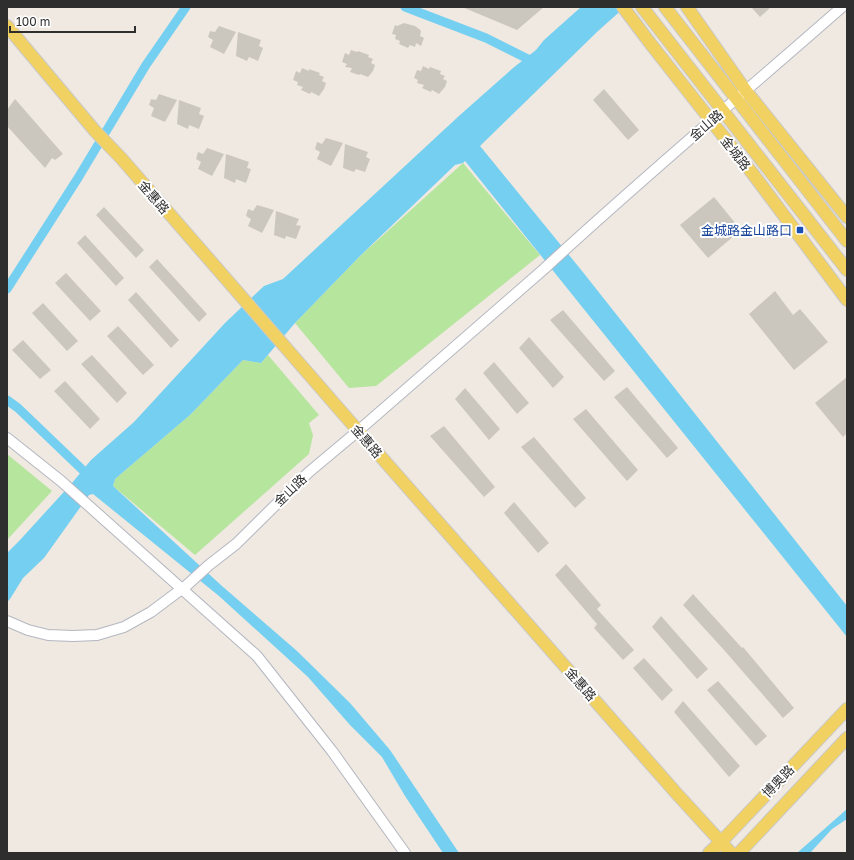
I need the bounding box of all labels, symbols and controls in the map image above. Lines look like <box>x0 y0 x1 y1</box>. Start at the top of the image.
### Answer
scale bar <box>10 8 135 34</box>
text: 100 m <box>16 14 50 29</box>
street label: 金山路 <box>686 106 726 144</box>
street label: 金城路 <box>718 133 754 173</box>
street label: 金惠路 <box>135 177 173 217</box>
place label: 金城路金山路口 <box>701 222 792 238</box>
marker: 金城路金山路口 <box>795 225 805 235</box>
street label: 金惠路 <box>348 421 386 461</box>
street label: 金山路 <box>270 471 310 509</box>
street label: 金惠路 <box>562 664 600 704</box>
street label: 博奥路 <box>759 761 797 801</box>

